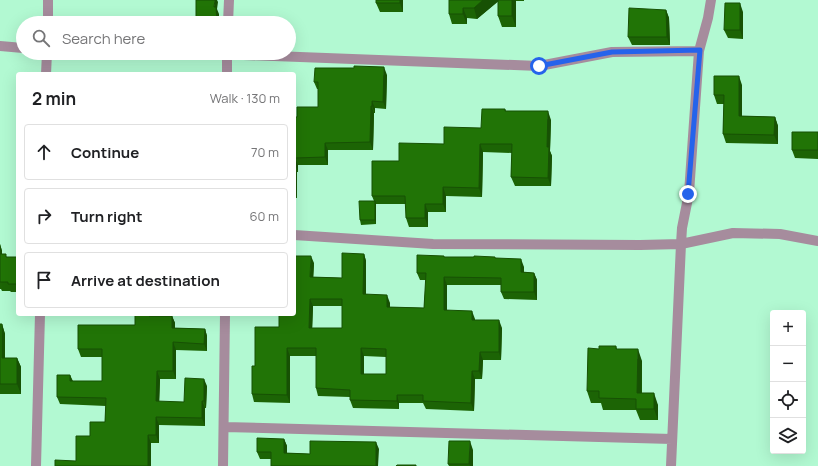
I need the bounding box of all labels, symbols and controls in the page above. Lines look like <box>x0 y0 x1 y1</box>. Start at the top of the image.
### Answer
search box <box>16 16 296 60</box>
icon: search <box>30 27 52 49</box>
text: Search here <box>62 28 145 49</box>
route start <box>530 57 548 75</box>
text: 2 min <box>32 87 76 110</box>
text: Walk · 130 m <box>210 89 280 107</box>
icon: ahead <box>33 141 55 163</box>
text: Continue <box>71 142 139 163</box>
text: 70 m <box>251 143 279 161</box>
route end <box>679 185 697 203</box>
icon: right <box>33 205 55 227</box>
text: Turn right <box>71 206 142 227</box>
text: 60 m <box>249 207 279 225</box>
icon: arrive <box>33 269 55 291</box>
text: Arrive at destination <box>71 270 220 291</box>
map controls <box>770 310 806 454</box>
button: + <box>770 310 806 346</box>
button: − <box>770 346 806 382</box>
button: locate <box>770 382 806 418</box>
button: layers <box>770 418 806 454</box>

